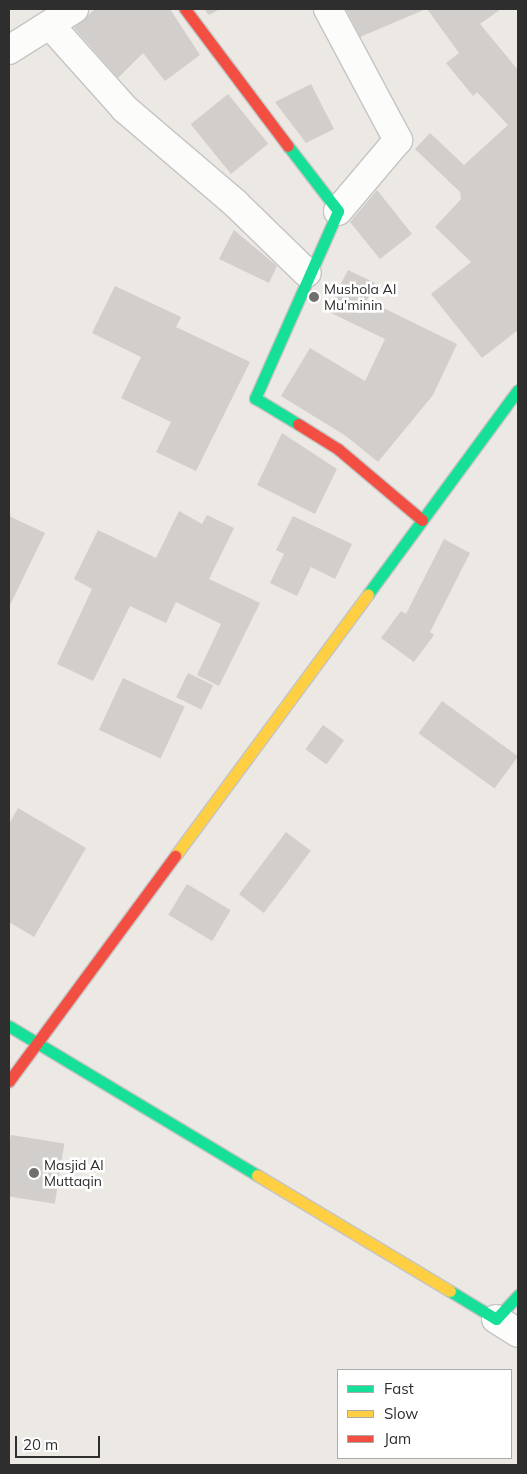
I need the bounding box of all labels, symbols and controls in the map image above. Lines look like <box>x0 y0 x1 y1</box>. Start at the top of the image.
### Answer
place label: Mushola Al Mu'minin <box>324 281 396 314</box>
marker: Mushola Al Mu'minin <box>308 291 320 303</box>
place label: Masjid Al Muttaqin <box>44 1157 104 1190</box>
marker: Masjid Al Muttaqin <box>28 1167 40 1179</box>
legend <box>337 1369 512 1459</box>
text: Fast <box>384 1379 414 1398</box>
text: Slow <box>384 1404 418 1423</box>
scale bar <box>18 1426 102 1458</box>
text: Jam <box>384 1429 411 1448</box>
text: 20 m <box>23 1435 58 1454</box>

